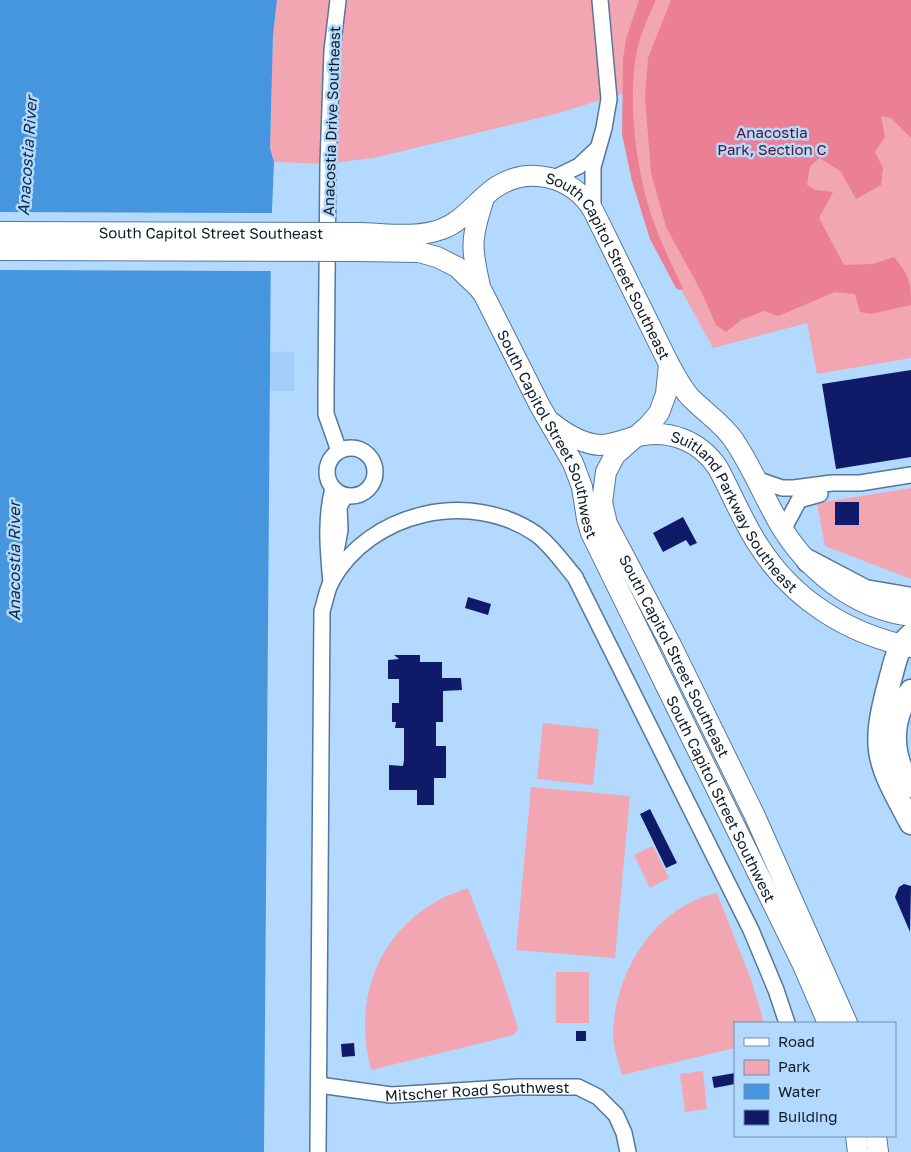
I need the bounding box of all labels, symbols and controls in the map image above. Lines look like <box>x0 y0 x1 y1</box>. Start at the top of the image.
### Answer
street label: Anacostia Drive Southeast <box>319 26 343 216</box>
water label: Anacostia River <box>13 93 41 216</box>
park label: Anacostia Park, Section C <box>717 123 827 158</box>
street label: South Capitol Street Southeast <box>544 168 674 363</box>
street label: South Capitol Street Southeast <box>99 223 323 242</box>
street label: South Capitol Street Southwest <box>494 327 601 541</box>
street label: Suitland Parkway Southeast <box>669 427 802 596</box>
water label: Anacostia River <box>4 499 24 621</box>
street label: South Capitol Street Southeast <box>616 551 734 760</box>
street label: South Capitol Street Southwest <box>663 692 780 905</box>
legend <box>734 1022 896 1137</box>
text: Road <box>778 1032 815 1050</box>
text: Park <box>778 1057 811 1075</box>
street label: Mitscher Road Southwest <box>384 1078 569 1104</box>
text: Water <box>778 1082 821 1100</box>
text: Building <box>778 1107 838 1125</box>

